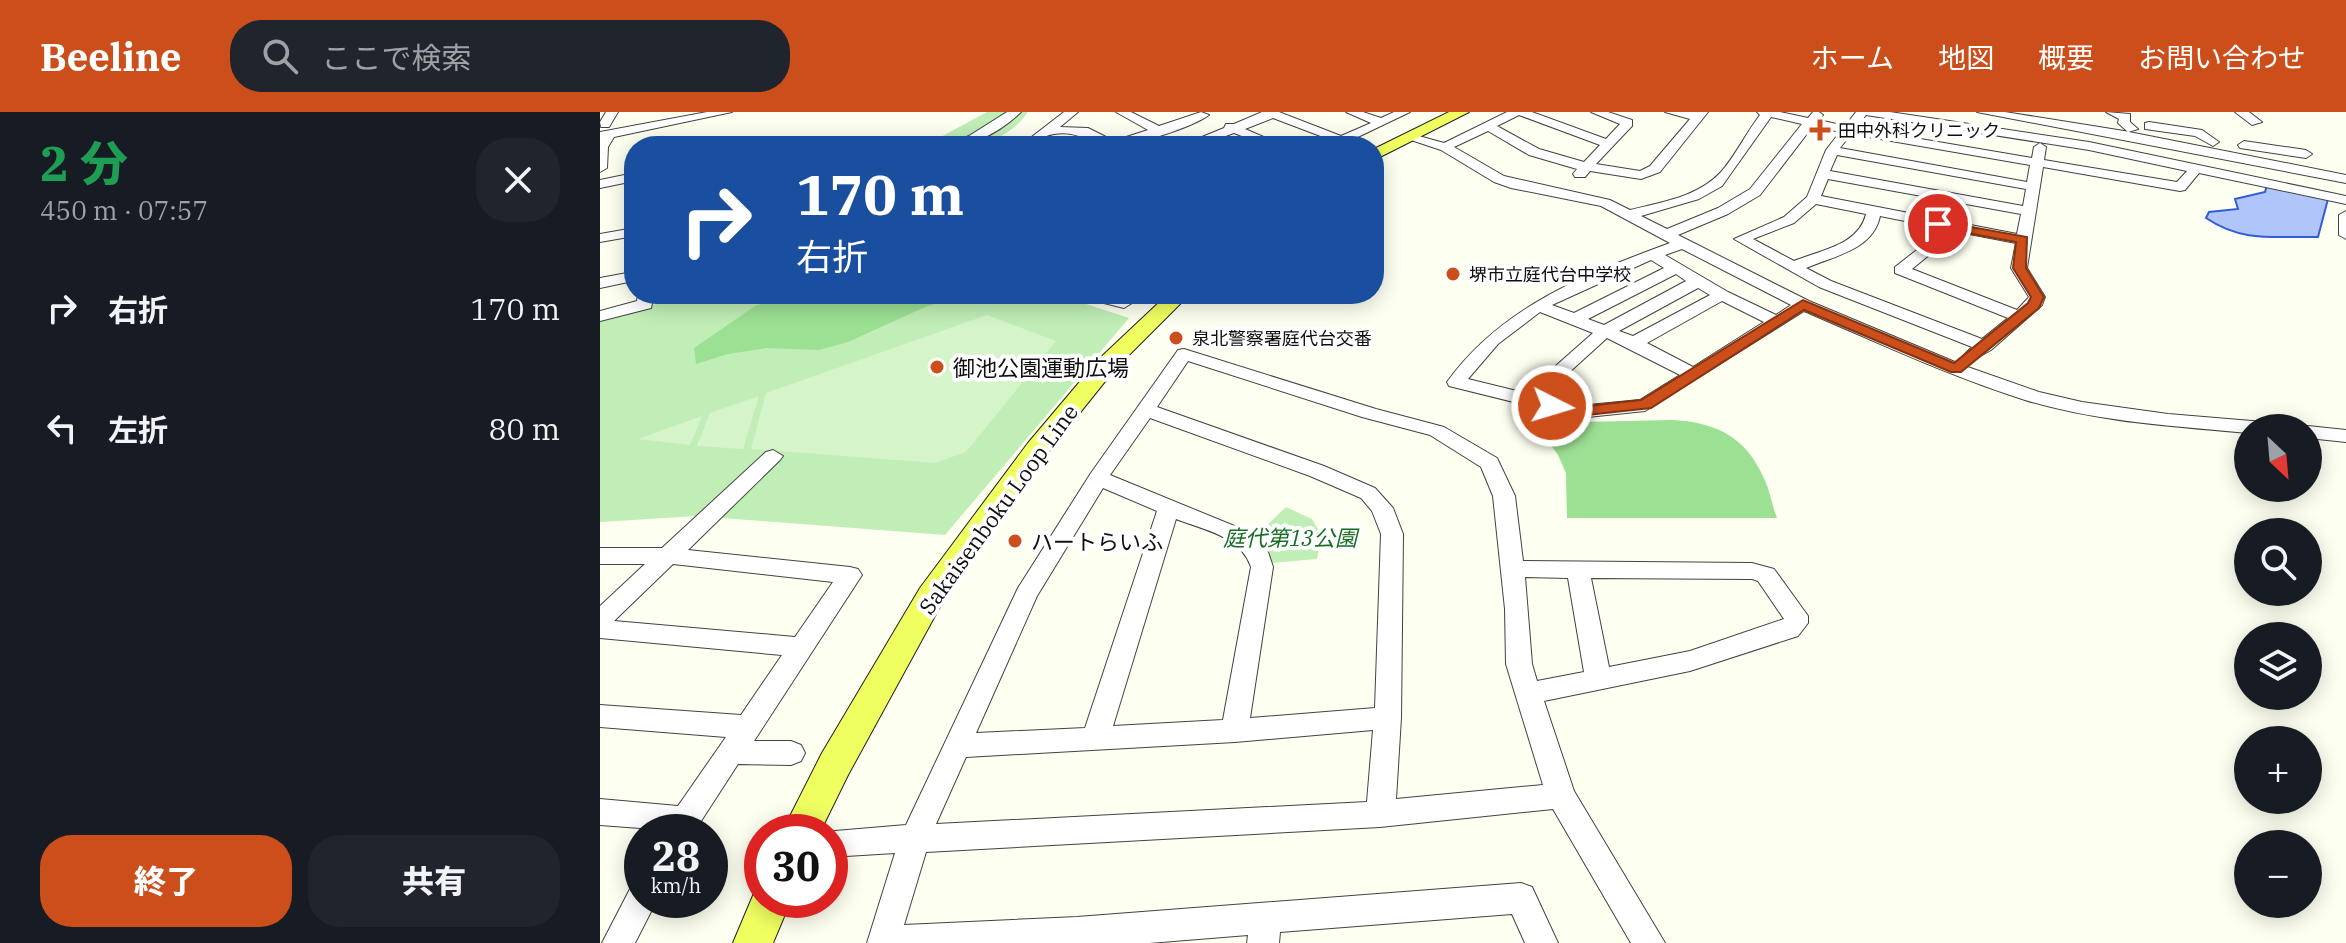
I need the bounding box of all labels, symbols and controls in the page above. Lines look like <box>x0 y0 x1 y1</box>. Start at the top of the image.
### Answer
search box <box>230 20 790 92</box>
text: Beeline <box>40 32 182 81</box>
icon: search <box>258 34 302 78</box>
text: ここで検索 <box>322 38 472 77</box>
text: ホーム <box>1811 39 1894 76</box>
text: 地図 <box>1938 39 1994 76</box>
text: 概要 <box>2038 39 2094 76</box>
text: お問い合わせ <box>2138 39 2306 76</box>
marker: 田中外科クリニック <box>1809 119 1831 141</box>
place label: 田中外科クリニック <box>1838 119 2000 142</box>
text: 2 分 <box>40 132 128 194</box>
button: close <box>476 138 560 222</box>
text: 170 m <box>796 158 964 230</box>
icon: right <box>664 168 768 272</box>
pin <box>1904 190 1972 258</box>
text: 450 m · 07:57 <box>40 193 208 227</box>
icon: arrive <box>1916 202 1960 246</box>
text: 右折 <box>796 233 868 280</box>
place label: 堺市立庭代台中学校 <box>1469 263 1631 286</box>
marker: 堺市立庭代台中学校 <box>1444 265 1462 283</box>
icon: right <box>40 286 84 330</box>
text: 170 m <box>470 289 560 328</box>
text: 右折 <box>108 290 168 329</box>
place label: 泉北警察署庭代台交番 <box>1192 327 1372 350</box>
marker: 泉北警察署庭代台交番 <box>1167 329 1185 347</box>
place label: 御池公園運動広場 <box>953 353 1129 382</box>
marker: 御池公園運動広場 <box>928 358 946 376</box>
position arrow <box>1510 364 1594 448</box>
street label: Sakaisenboku Loop Line <box>912 398 1084 620</box>
icon: left <box>40 406 84 450</box>
text: 80 m <box>488 409 560 448</box>
text: 左折 <box>108 410 168 449</box>
north arrow <box>2234 414 2322 502</box>
map controls <box>2234 414 2322 918</box>
button: search <box>2234 518 2322 606</box>
park label: 庭代第13公園 <box>1223 523 1360 552</box>
place label: ハートらいふ <box>1031 527 1163 556</box>
marker: ハートらいふ <box>1006 532 1024 550</box>
button: layers <box>2234 622 2322 710</box>
button: + <box>2234 726 2322 814</box>
speed limit sign: 30 <box>744 814 848 918</box>
text: 28 <box>652 830 700 882</box>
button: − <box>2234 830 2322 918</box>
button: 終了 <box>40 835 292 927</box>
button: 共有 <box>308 835 560 927</box>
text: km/h <box>651 872 701 899</box>

